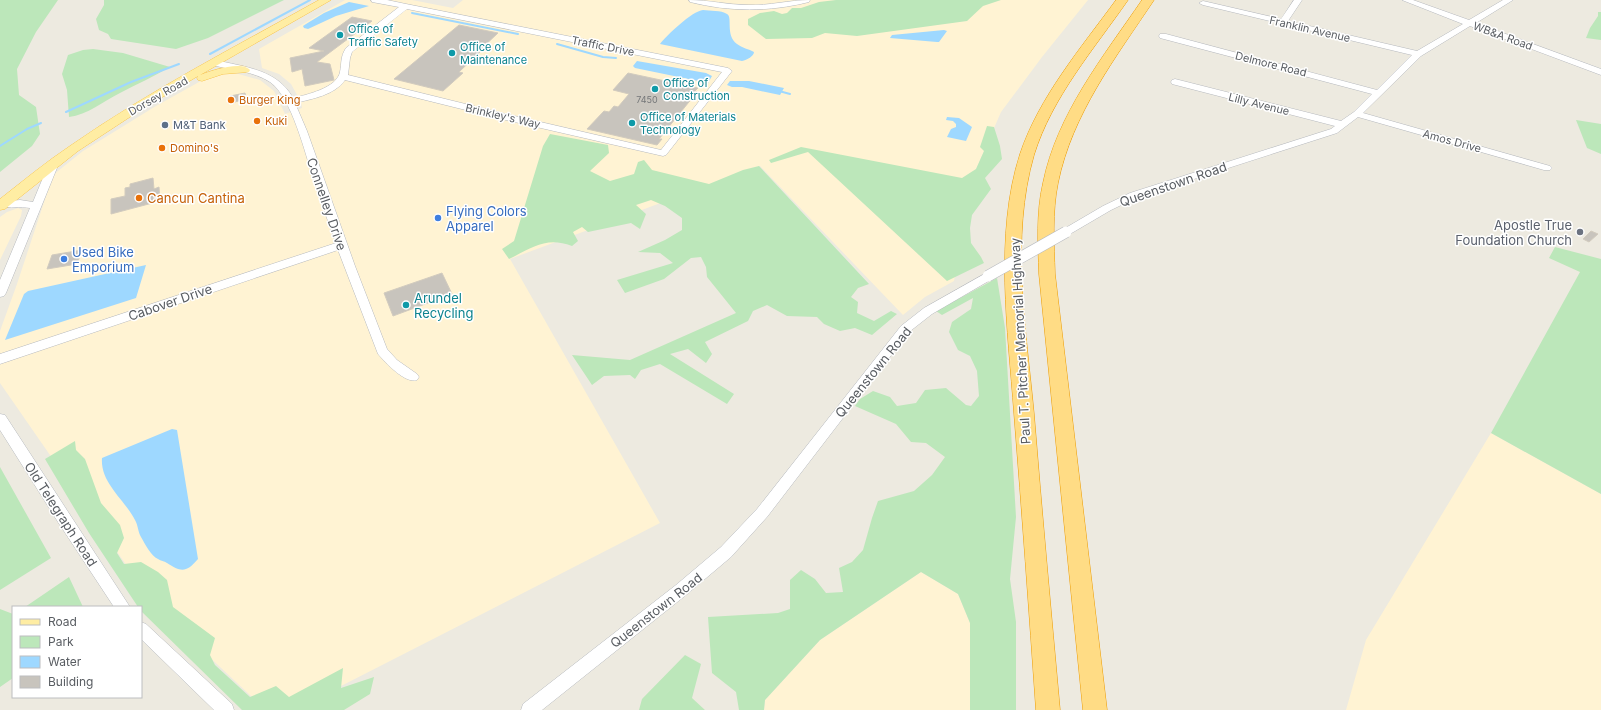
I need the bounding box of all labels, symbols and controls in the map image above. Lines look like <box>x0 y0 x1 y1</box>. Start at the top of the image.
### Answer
street label: Franklin Avenue <box>1268 13 1352 45</box>
street label: WB&A Road <box>1471 19 1535 53</box>
place label: Office of Traffic Safety <box>348 22 418 49</box>
marker: Office of Traffic Safety <box>335 30 345 40</box>
street label: Traffic Drive <box>570 33 636 59</box>
place label: Office of Maintenance <box>460 40 527 67</box>
marker: Office of Maintenance <box>447 48 457 58</box>
street label: Delmore Road <box>1234 48 1308 80</box>
street label: Dorsey Road <box>126 73 190 119</box>
place label: Office of Construction <box>663 76 730 103</box>
marker: Office of Construction <box>650 84 660 94</box>
street label: Lilly Avenue <box>1227 90 1291 118</box>
place label: Burger King <box>239 93 301 107</box>
house number: 7450 <box>636 94 658 105</box>
marker: Burger King <box>226 95 236 105</box>
street label: Brinkley's Way <box>464 101 542 131</box>
place label: Office of Materials Technology <box>640 110 736 137</box>
place label: Kuki <box>265 114 287 128</box>
marker: Kuki <box>252 116 262 126</box>
place label: M&T Bank <box>173 118 226 132</box>
marker: Office of Materials Technology <box>627 118 637 128</box>
marker: M&T Bank <box>160 120 170 130</box>
street label: Amos Drive <box>1421 126 1483 156</box>
place label: Domino's <box>170 141 219 155</box>
marker: Domino's <box>157 143 167 153</box>
street label: Connelley Drive <box>304 156 350 252</box>
street label: Queenstown Road <box>1117 158 1229 210</box>
place label: Cancun Cantina <box>147 190 245 206</box>
marker: Cancun Cantina <box>134 193 144 203</box>
place label: Flying Colors Apparel <box>446 203 527 234</box>
marker: Flying Colors Apparel <box>433 213 443 223</box>
place label: Apostle True Foundation Church <box>1455 217 1572 248</box>
marker: Apostle True Foundation Church <box>1575 227 1585 237</box>
street label: Paul T. Pitcher Memorial Highway <box>1007 237 1033 445</box>
place label: Used Bike Emporium <box>72 244 134 275</box>
marker: Used Bike Emporium <box>59 254 69 264</box>
street label: Cabover Drive <box>126 280 214 324</box>
place label: Arundel Recycling <box>414 290 473 321</box>
marker: Arundel Recycling <box>401 300 411 310</box>
street label: Queenstown Road <box>831 323 915 421</box>
street label: Old Telegraph Road <box>21 459 101 569</box>
street label: Queenstown Road <box>607 569 705 651</box>
legend <box>12 606 142 698</box>
text: Road <box>48 614 77 629</box>
text: Park <box>48 634 74 649</box>
text: Water <box>48 654 82 669</box>
text: Building <box>48 674 93 689</box>

